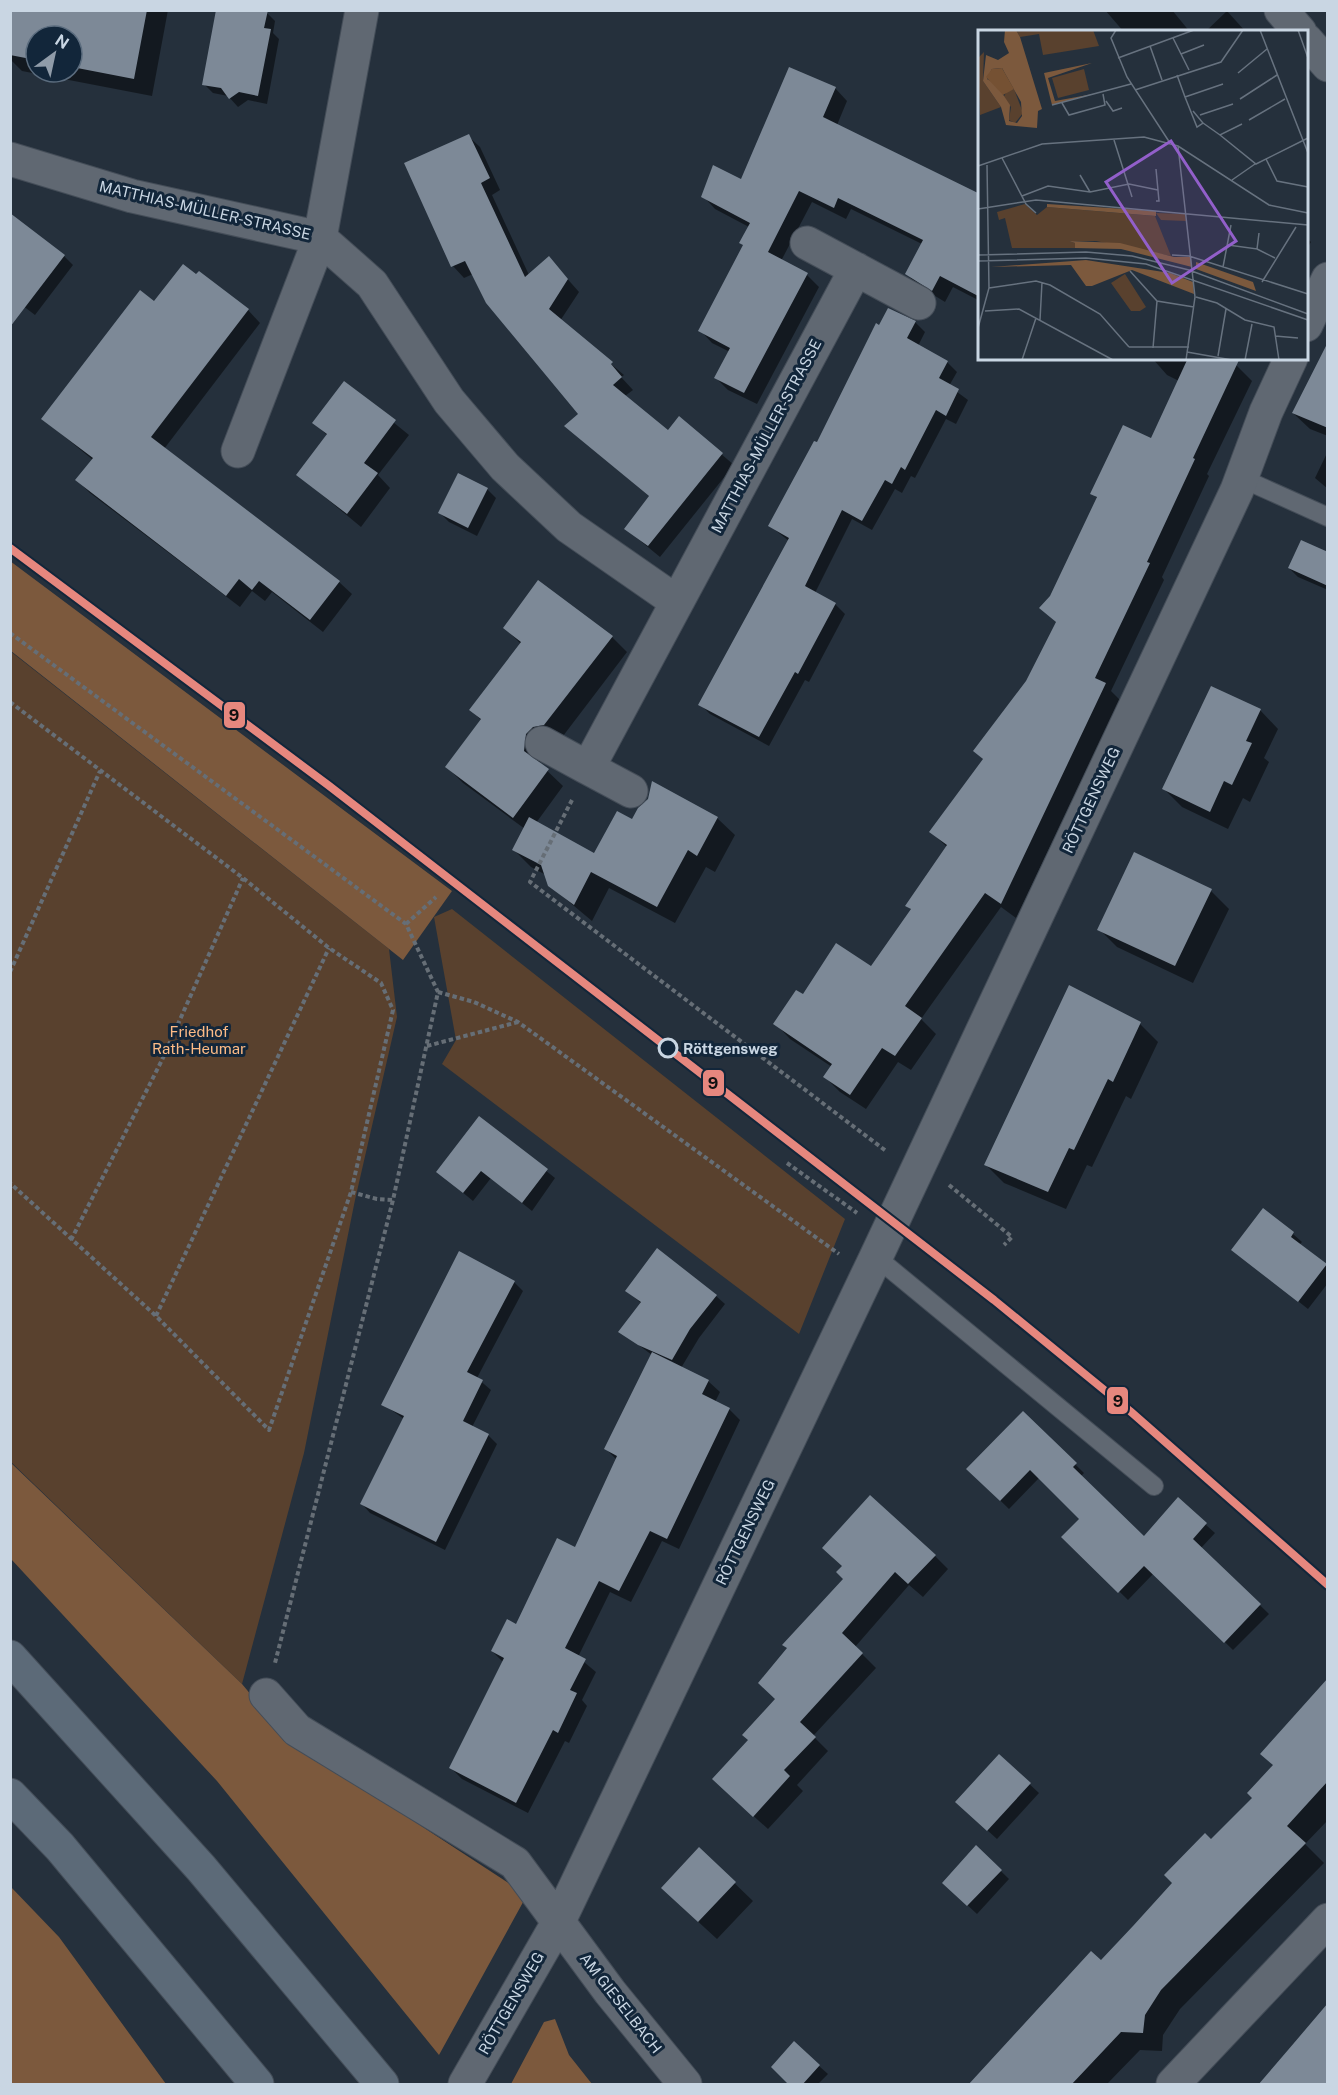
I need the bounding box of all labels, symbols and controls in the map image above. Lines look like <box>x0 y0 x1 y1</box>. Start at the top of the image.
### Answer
north arrow <box>24 24 84 84</box>
text: N <box>51 30 72 53</box>
inset map <box>978 30 1308 360</box>
street label: MATTHIAS-MÜLLER-STRASSE <box>97 176 313 243</box>
street label: MATTHIAS-MÜLLER-STRASSE <box>707 336 824 536</box>
line badge: 9 <box>223 701 246 729</box>
text: 9 <box>229 706 239 725</box>
street label: RÖTTGENSWEG <box>1058 744 1123 856</box>
park label: Friedhof Rath-Heumar <box>152 1023 246 1057</box>
marker: Röttgensweg <box>658 1038 678 1058</box>
place label: Röttgensweg <box>683 1040 778 1057</box>
line badge: 9 <box>702 1069 725 1097</box>
text: 9 <box>708 1074 718 1093</box>
line badge: 9 <box>1106 1386 1129 1415</box>
text: 9 <box>1113 1392 1123 1411</box>
street label: RÖTTGENSWEG <box>711 1476 778 1588</box>
street label: RÖTTGENSWEG <box>474 1948 547 2057</box>
street label: AM GIESELBACH <box>577 1950 665 2056</box>

